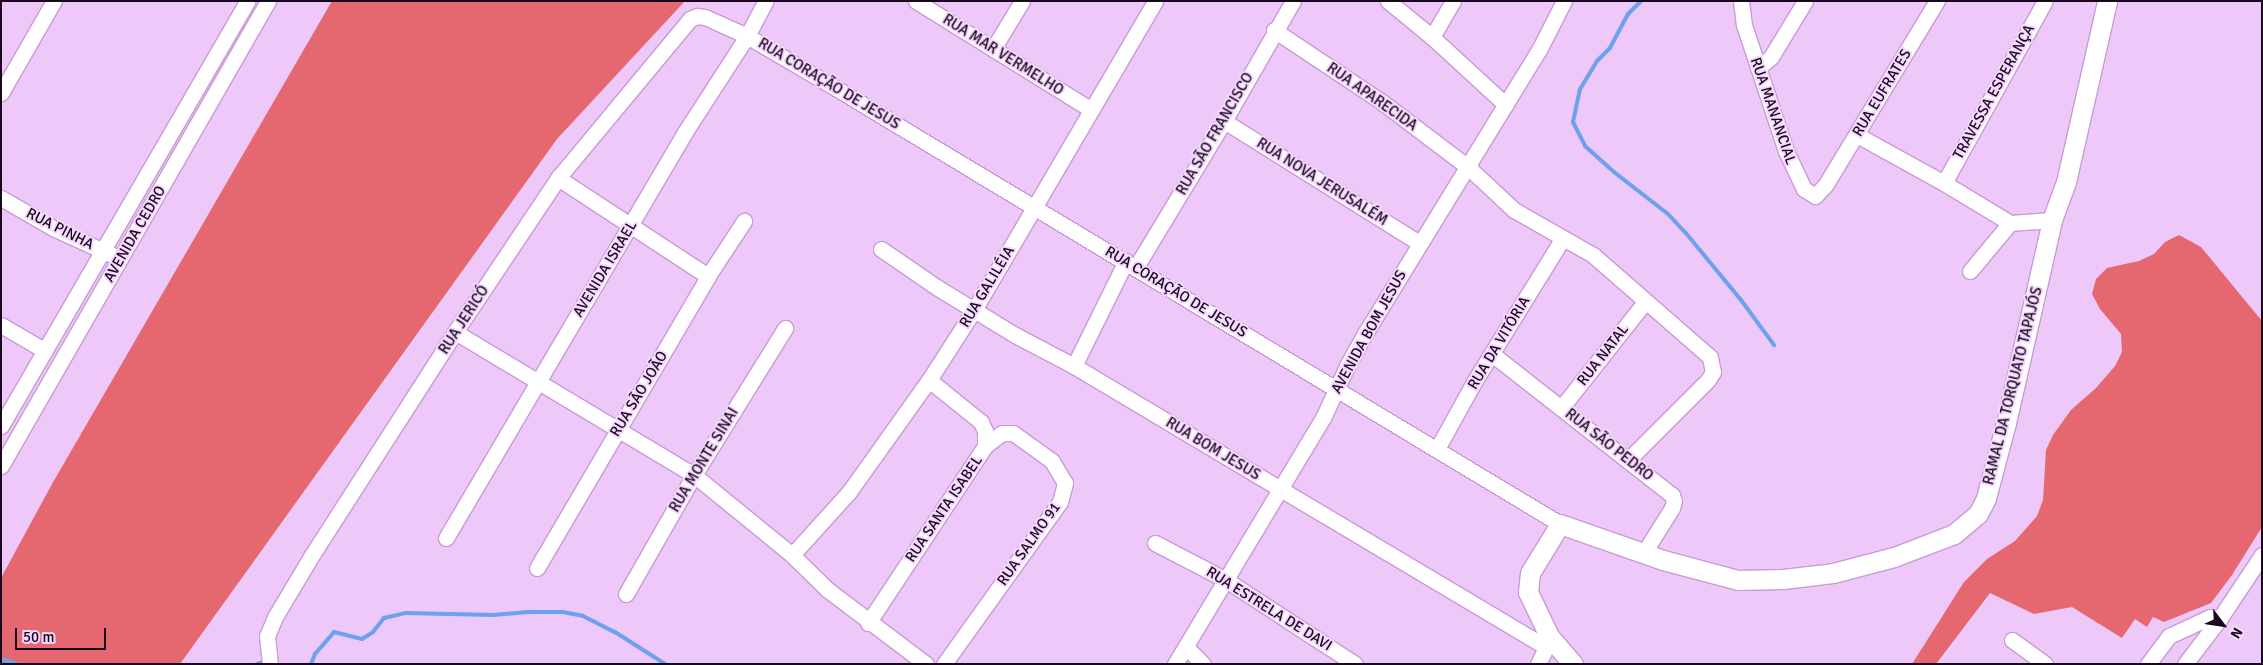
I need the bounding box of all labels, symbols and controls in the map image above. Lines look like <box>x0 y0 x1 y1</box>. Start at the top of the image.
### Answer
street label: RUA MAR VERMELHO <box>939 11 1067 99</box>
street label: TRAVESSA ESPERANÇA <box>1949 21 2039 163</box>
street label: RUA CORAÇÃO DE JESUS <box>755 34 903 134</box>
street label: RUA EUFRATES <box>1849 46 1915 140</box>
street label: RUA MANANCIAL <box>1746 55 1800 167</box>
street label: RUA APARECIDA <box>1323 59 1421 135</box>
street label: RUA SÃO FRANCISCO <box>1173 70 1257 198</box>
street label: RUA NOVA JERUSALÉM <box>1253 134 1391 230</box>
street label: AVENIDA CEDRO <box>100 183 170 285</box>
street label: RUA PINHA <box>23 204 97 254</box>
street label: AVENIDA ISRAEL <box>569 218 641 320</box>
street label: RUA CORAÇÃO DE JESUS <box>1102 242 1250 342</box>
street label: RUA GALILÉIA <box>956 243 1018 331</box>
street label: AVENIDA BOM JESUS <box>1328 267 1410 397</box>
street label: RUA JERICÓ <box>435 282 493 358</box>
street label: RAMAL DA TORQUATO TAPAJÓS <box>1980 285 2046 487</box>
street label: RUA DA VITÓRIA <box>1464 293 1534 393</box>
street label: RUA NATAL <box>1574 321 1632 389</box>
street label: RUA SÃO JOÃO <box>606 348 672 440</box>
street label: RUA MONTE SINAI <box>666 404 742 516</box>
street label: RUA SÃO PEDRO <box>1561 405 1657 485</box>
street label: RUA BOM JESUS <box>1162 414 1264 484</box>
street label: RUA SANTA ISABEL <box>902 452 986 566</box>
street label: RUA SALMO 91 <box>994 499 1064 589</box>
street label: RUA ESTRELA DE DAVI <box>1203 563 1335 655</box>
north arrow <box>2198 600 2248 650</box>
scale bar <box>18 618 109 650</box>
text: N <box>2226 624 2246 642</box>
text: 50 m <box>23 628 54 646</box>

